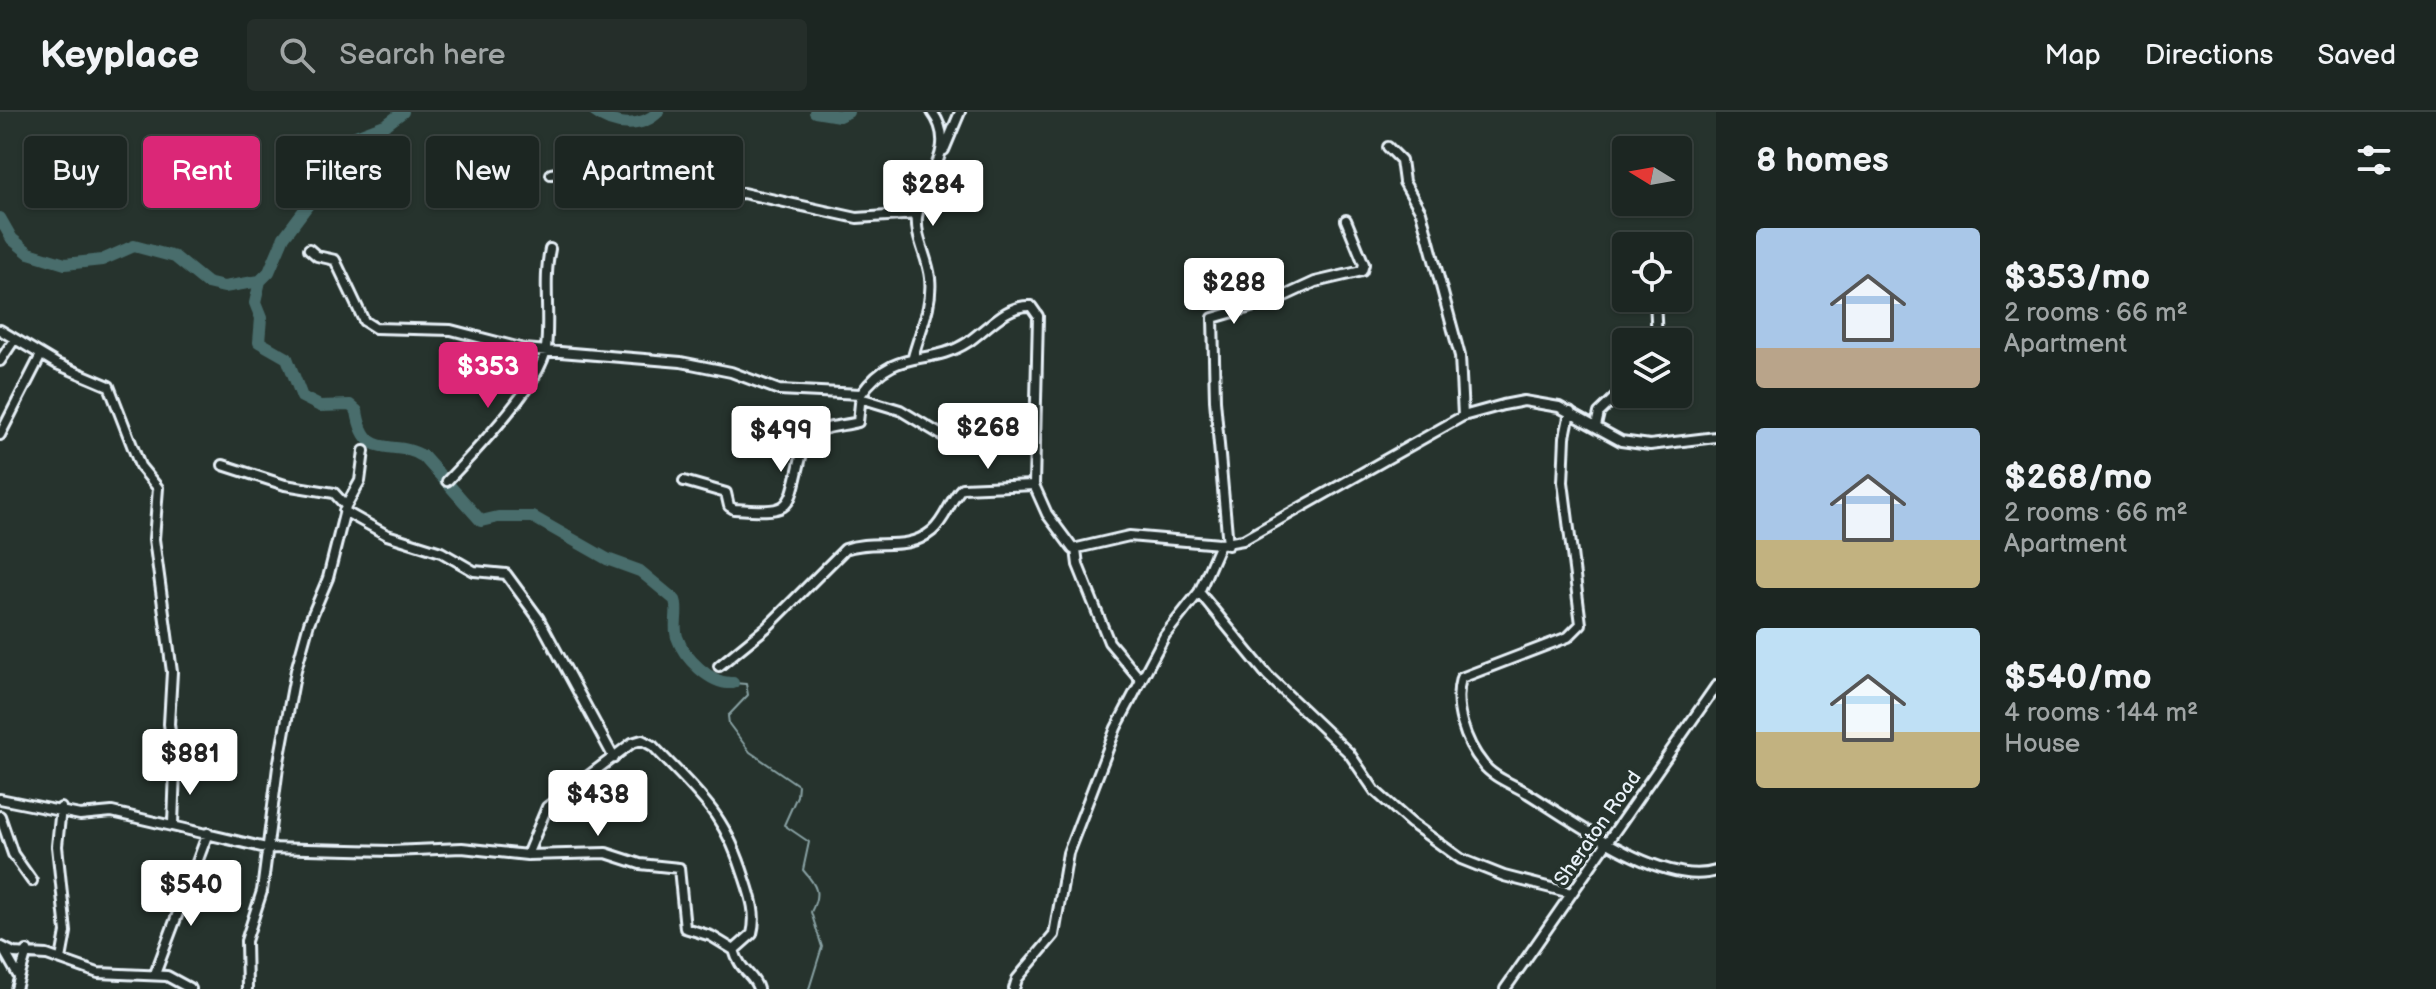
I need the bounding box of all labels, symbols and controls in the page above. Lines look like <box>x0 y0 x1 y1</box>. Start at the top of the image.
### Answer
search box <box>247 19 807 91</box>
text: Keyplace <box>40 33 199 78</box>
icon: search <box>275 33 319 77</box>
text: Search here <box>339 37 506 73</box>
text: Map <box>2044 39 2101 72</box>
text: Directions <box>2145 39 2273 72</box>
text: Saved <box>2317 39 2396 72</box>
chip: Buy <box>24 136 127 208</box>
chip: Rent <box>143 136 260 208</box>
chip: Filters <box>276 136 410 208</box>
chip: New <box>426 136 539 208</box>
chip: Apartment <box>555 136 743 208</box>
north arrow <box>1612 136 1692 216</box>
map controls <box>1612 136 1692 408</box>
icon: filters <box>2352 138 2396 182</box>
text: 8 homes <box>1756 140 1889 181</box>
pin: $284 <box>886 160 980 228</box>
text: $284 <box>901 170 965 201</box>
button: locate <box>1612 232 1692 312</box>
text: $353/mo <box>2004 257 2150 298</box>
pin: $288 <box>1187 258 1281 326</box>
icon: home <box>1820 260 1916 356</box>
text: $288 <box>1202 268 1266 299</box>
text: 2 rooms · 66 m² <box>2004 298 2188 329</box>
button: layers <box>1612 328 1692 408</box>
text: Apartment <box>2004 329 2127 360</box>
pin: $353 <box>441 342 535 410</box>
text: $353 <box>457 352 519 383</box>
pin: $268 <box>941 403 1035 471</box>
pin: $499 <box>734 406 828 474</box>
text: $268 <box>956 413 1020 444</box>
text: $499 <box>750 416 812 447</box>
text: $268/mo <box>2004 457 2152 498</box>
icon: home <box>1820 460 1916 556</box>
text: 2 rooms · 66 m² <box>2004 498 2188 529</box>
text: Apartment <box>2004 529 2127 560</box>
text: $540/mo <box>2004 657 2152 698</box>
icon: home <box>1820 660 1916 756</box>
text: 4 rooms · 144 m² <box>2004 698 2198 729</box>
pin: $881 <box>143 729 237 797</box>
text: House <box>2004 729 2080 760</box>
text: $881 <box>160 739 220 770</box>
street label: Sheraton Road <box>1549 766 1646 891</box>
pin: $438 <box>551 770 645 838</box>
text: $438 <box>566 780 630 811</box>
pin: $540 <box>144 860 238 928</box>
text: $540 <box>159 870 223 901</box>

